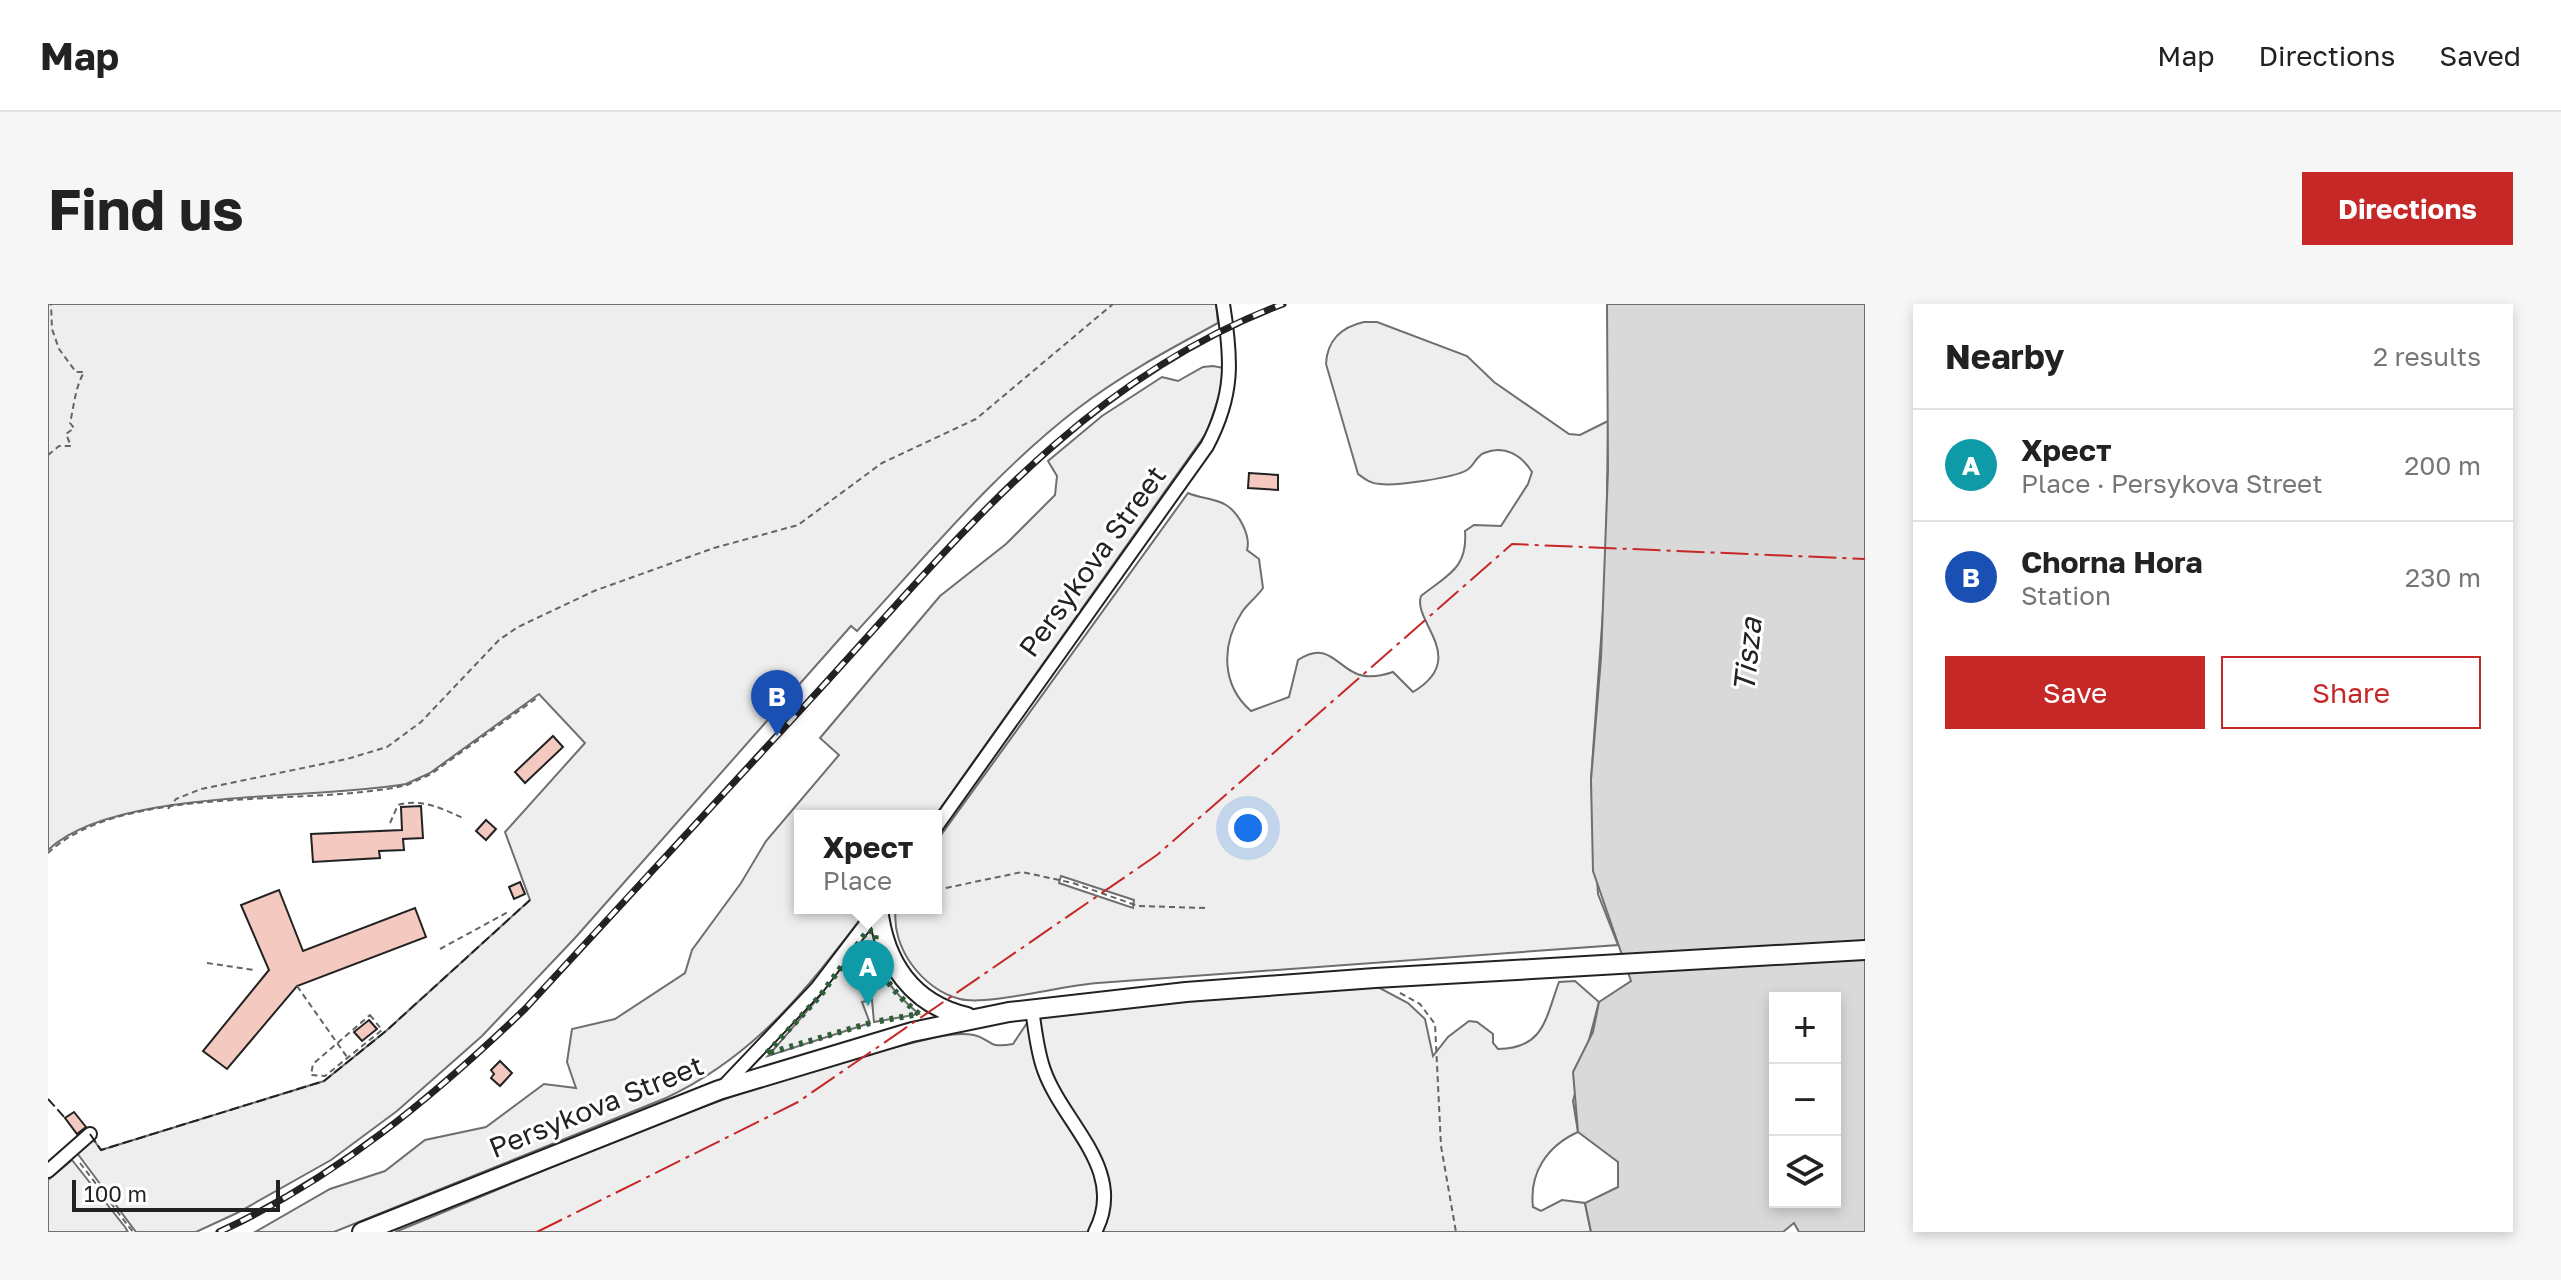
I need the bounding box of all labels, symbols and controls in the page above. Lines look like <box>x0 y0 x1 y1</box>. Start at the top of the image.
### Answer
text: Map <box>40 33 119 78</box>
text: Map <box>2157 39 2214 72</box>
text: Directions <box>2258 39 2395 72</box>
text: Saved <box>2439 39 2521 72</box>
button: Directions <box>2302 172 2513 245</box>
text: Find us <box>48 175 244 242</box>
text: Nearby <box>1945 336 2065 376</box>
text: 2 results <box>2373 341 2481 372</box>
text: Хрест <box>2021 432 2112 468</box>
text: A <box>1962 450 1980 481</box>
text: 200 m <box>2404 450 2481 481</box>
street label: Persykova Street <box>1012 459 1172 663</box>
text: Place · Persykova Street <box>2021 468 2323 499</box>
text: Chorna Hora <box>2021 544 2203 580</box>
text: B <box>1962 562 1980 593</box>
text: 230 m <box>2405 562 2481 593</box>
text: Station <box>2021 580 2111 611</box>
water label: Tisza <box>1725 615 1769 694</box>
button: Save <box>1945 656 2205 729</box>
button: Share <box>2221 656 2481 729</box>
pin: B <box>751 670 803 736</box>
your location <box>1228 808 1268 848</box>
popup <box>794 810 942 914</box>
text: Хрест <box>823 829 913 865</box>
text: Place <box>823 865 892 896</box>
pin: A <box>842 940 894 1006</box>
map controls <box>1769 992 1841 1208</box>
button: + <box>1769 992 1841 1064</box>
street label: Persykova Street <box>484 1048 708 1164</box>
button: − <box>1769 1064 1841 1136</box>
button: layers <box>1769 1136 1841 1208</box>
scale bar <box>72 1176 280 1212</box>
text: 100 m <box>84 1180 147 1207</box>

